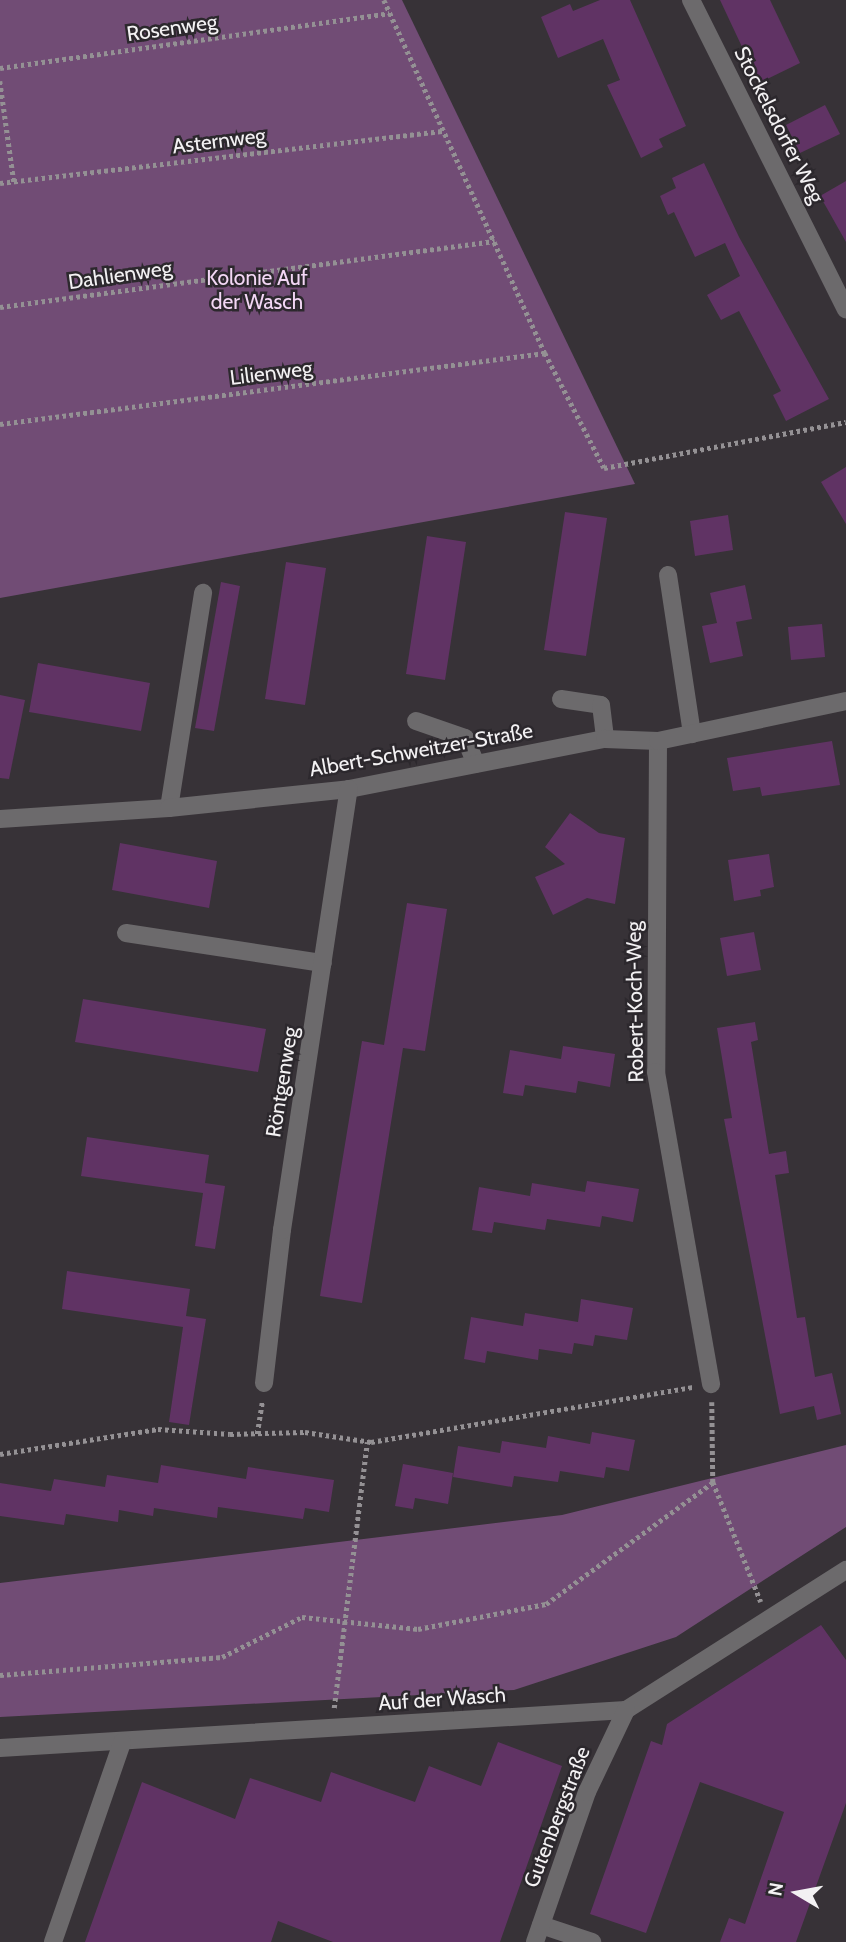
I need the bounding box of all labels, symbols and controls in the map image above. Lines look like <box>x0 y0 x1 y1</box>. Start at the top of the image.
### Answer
street label: Rosenweg <box>125 9 219 47</box>
street label: Stockelsdorfer Weg <box>729 43 829 207</box>
street label: Asternweg <box>171 123 267 159</box>
street label: Dahlienweg <box>66 255 174 295</box>
park label: Kolonie Auf der Wasch <box>206 265 308 315</box>
street label: Lilienweg <box>228 355 314 391</box>
street label: Albert-Schweitzer-Straße <box>307 718 535 782</box>
street label: Robert-Koch-Weg <box>621 921 649 1083</box>
street label: Röntgenweg <box>261 1025 303 1139</box>
street label: Auf der Wasch <box>377 1682 507 1716</box>
street label: Gutenbergstraße <box>519 1743 595 1891</box>
north arrow <box>762 1858 832 1928</box>
text: N <box>763 1881 788 1898</box>

